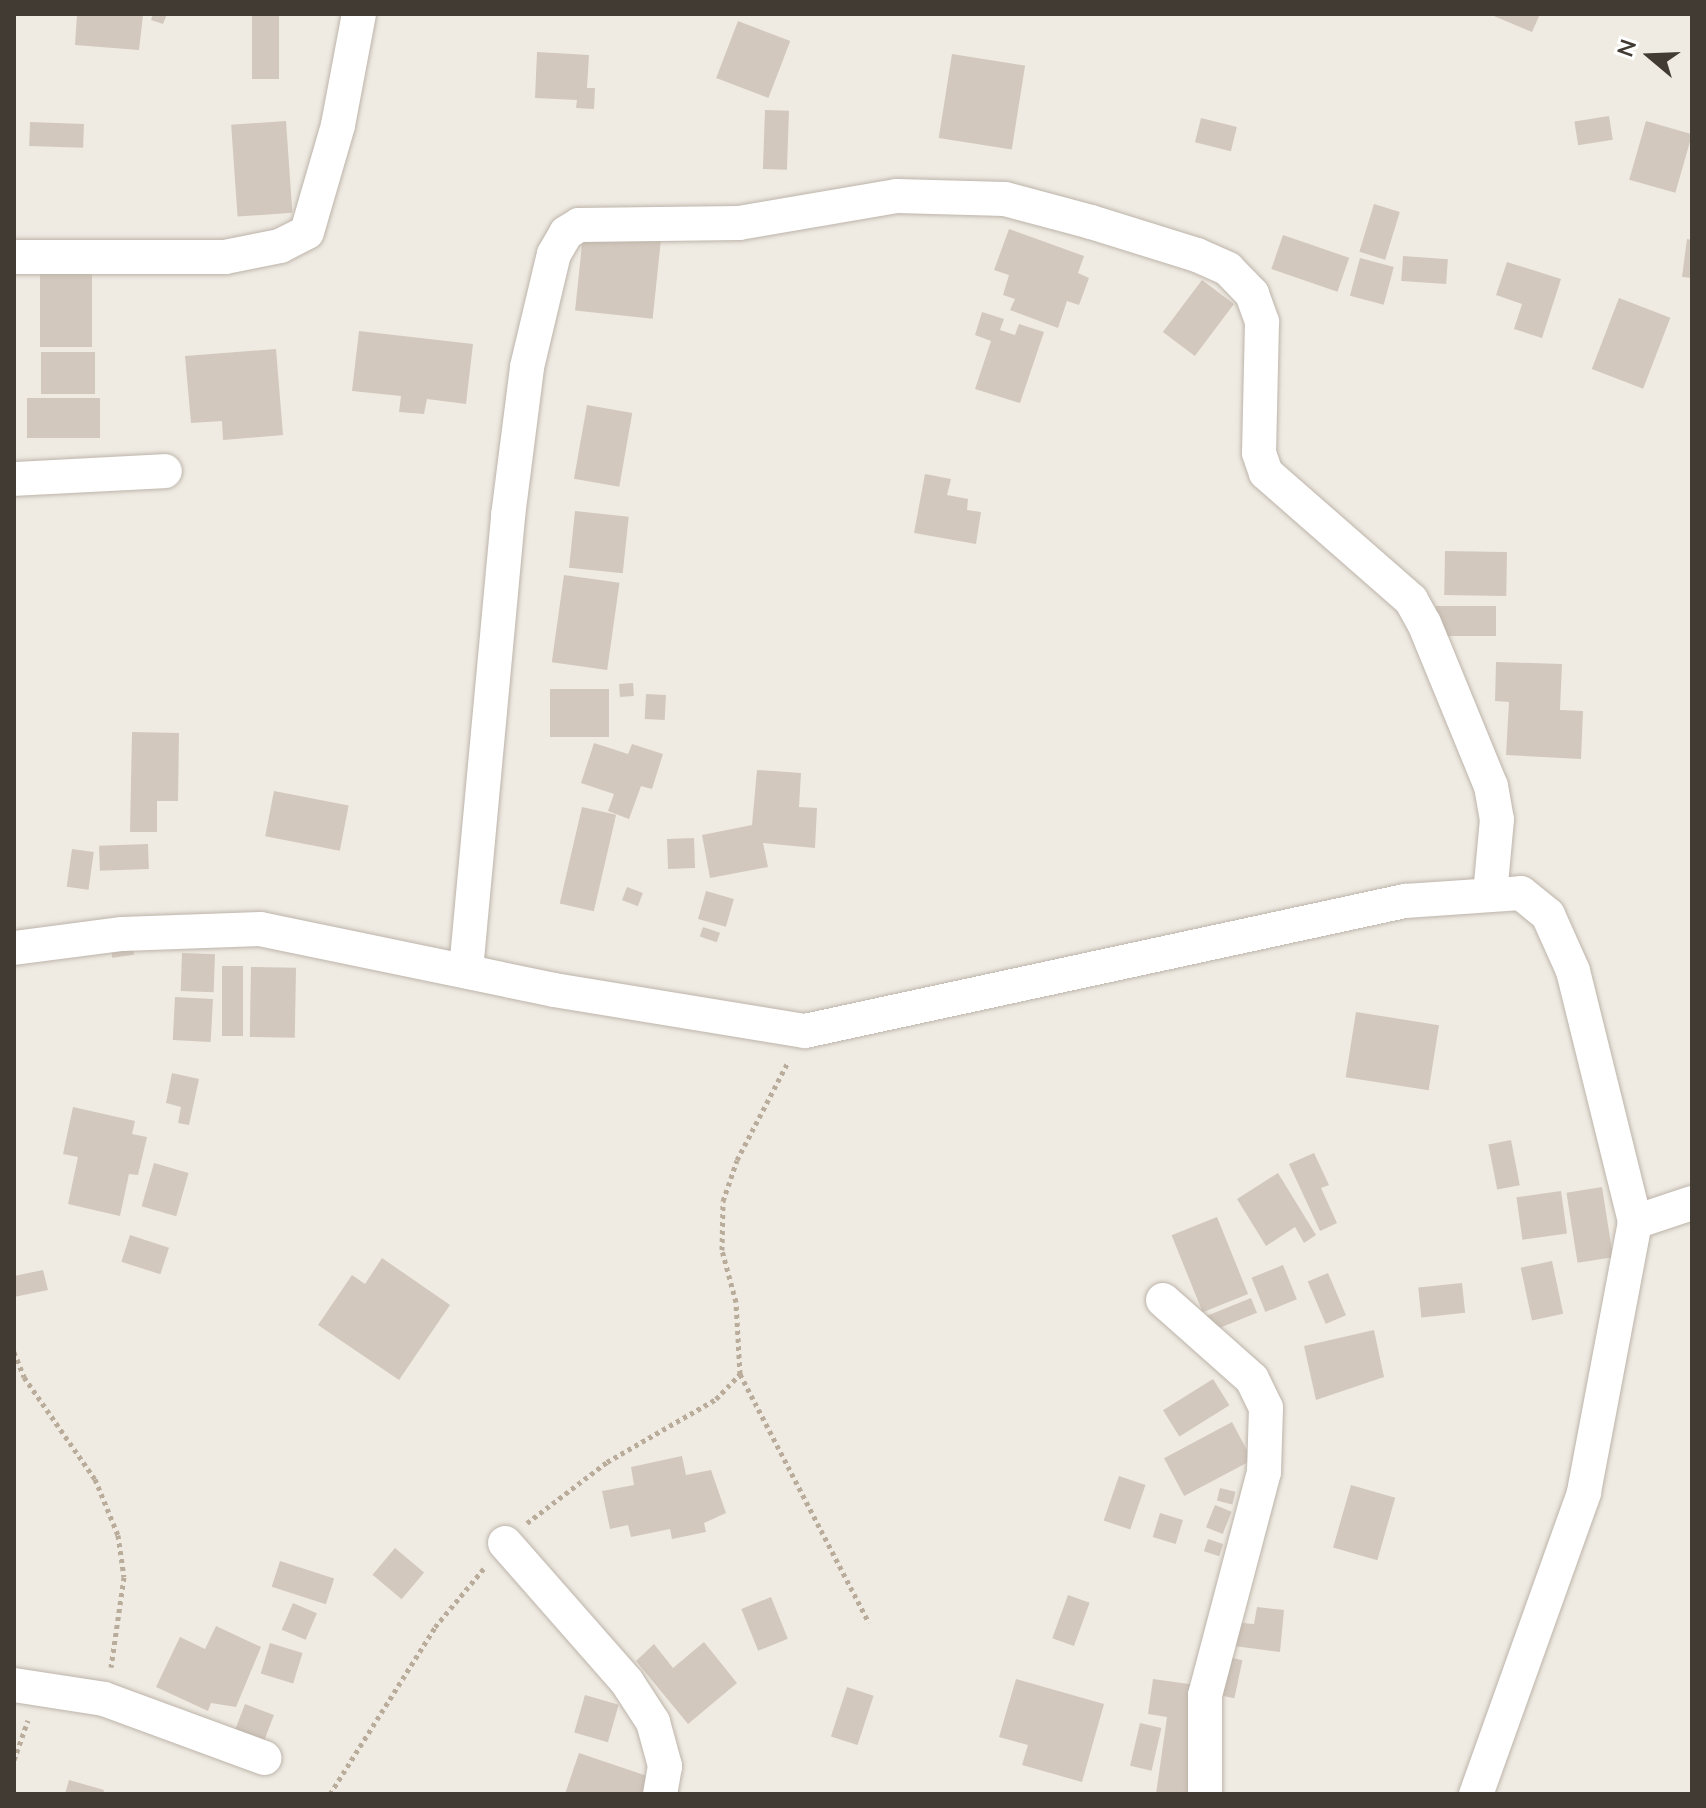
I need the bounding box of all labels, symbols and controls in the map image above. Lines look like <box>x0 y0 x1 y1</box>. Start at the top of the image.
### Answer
north arrow <box>1610 16 1690 96</box>
text: N <box>1610 36 1644 61</box>

